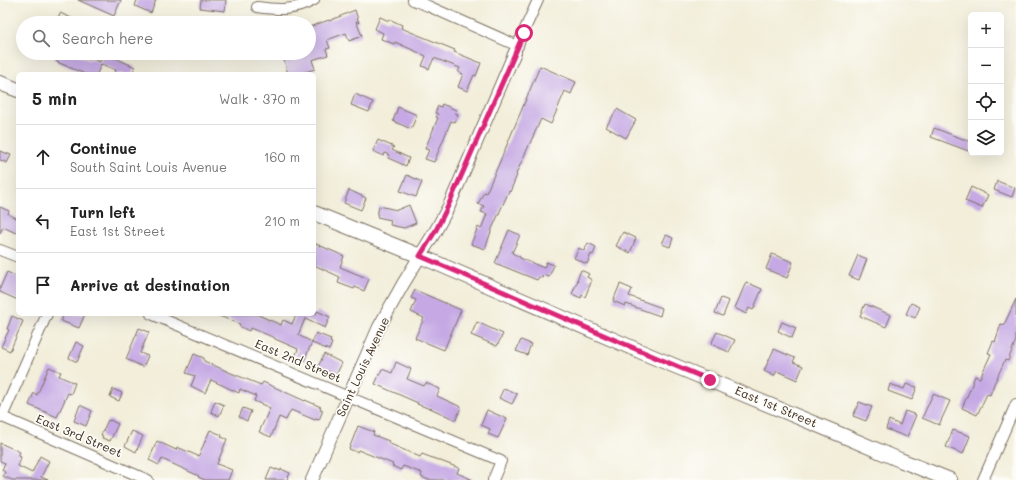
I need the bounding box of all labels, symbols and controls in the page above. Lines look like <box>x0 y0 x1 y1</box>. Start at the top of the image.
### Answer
map controls <box>968 12 1004 156</box>
button: + <box>968 12 1004 48</box>
search box <box>16 16 316 60</box>
route start <box>515 24 533 42</box>
icon: search <box>30 27 52 49</box>
text: Search here <box>62 28 153 48</box>
button: − <box>968 48 1004 84</box>
button: locate <box>968 84 1004 120</box>
text: 5 min <box>32 87 77 109</box>
text: Walk · 370 m <box>219 90 300 107</box>
button: layers <box>968 120 1004 156</box>
text: Continue <box>70 138 137 158</box>
icon: ahead <box>32 146 54 168</box>
text: 160 m <box>264 148 300 165</box>
text: South Saint Louis Avenue <box>70 158 227 175</box>
text: Turn left <box>70 202 135 222</box>
icon: left <box>32 210 54 232</box>
text: 210 m <box>264 212 300 229</box>
text: East 1st Street <box>70 222 165 239</box>
icon: arrive <box>32 274 54 296</box>
text: Arrive at destination <box>70 275 230 295</box>
street label: Saint Louis Avenue <box>332 314 392 419</box>
street label: East 2nd Street <box>253 335 344 385</box>
route end <box>701 371 719 389</box>
street label: East 1st Street <box>733 382 820 431</box>
street label: East 3rd Street <box>34 410 125 460</box>

